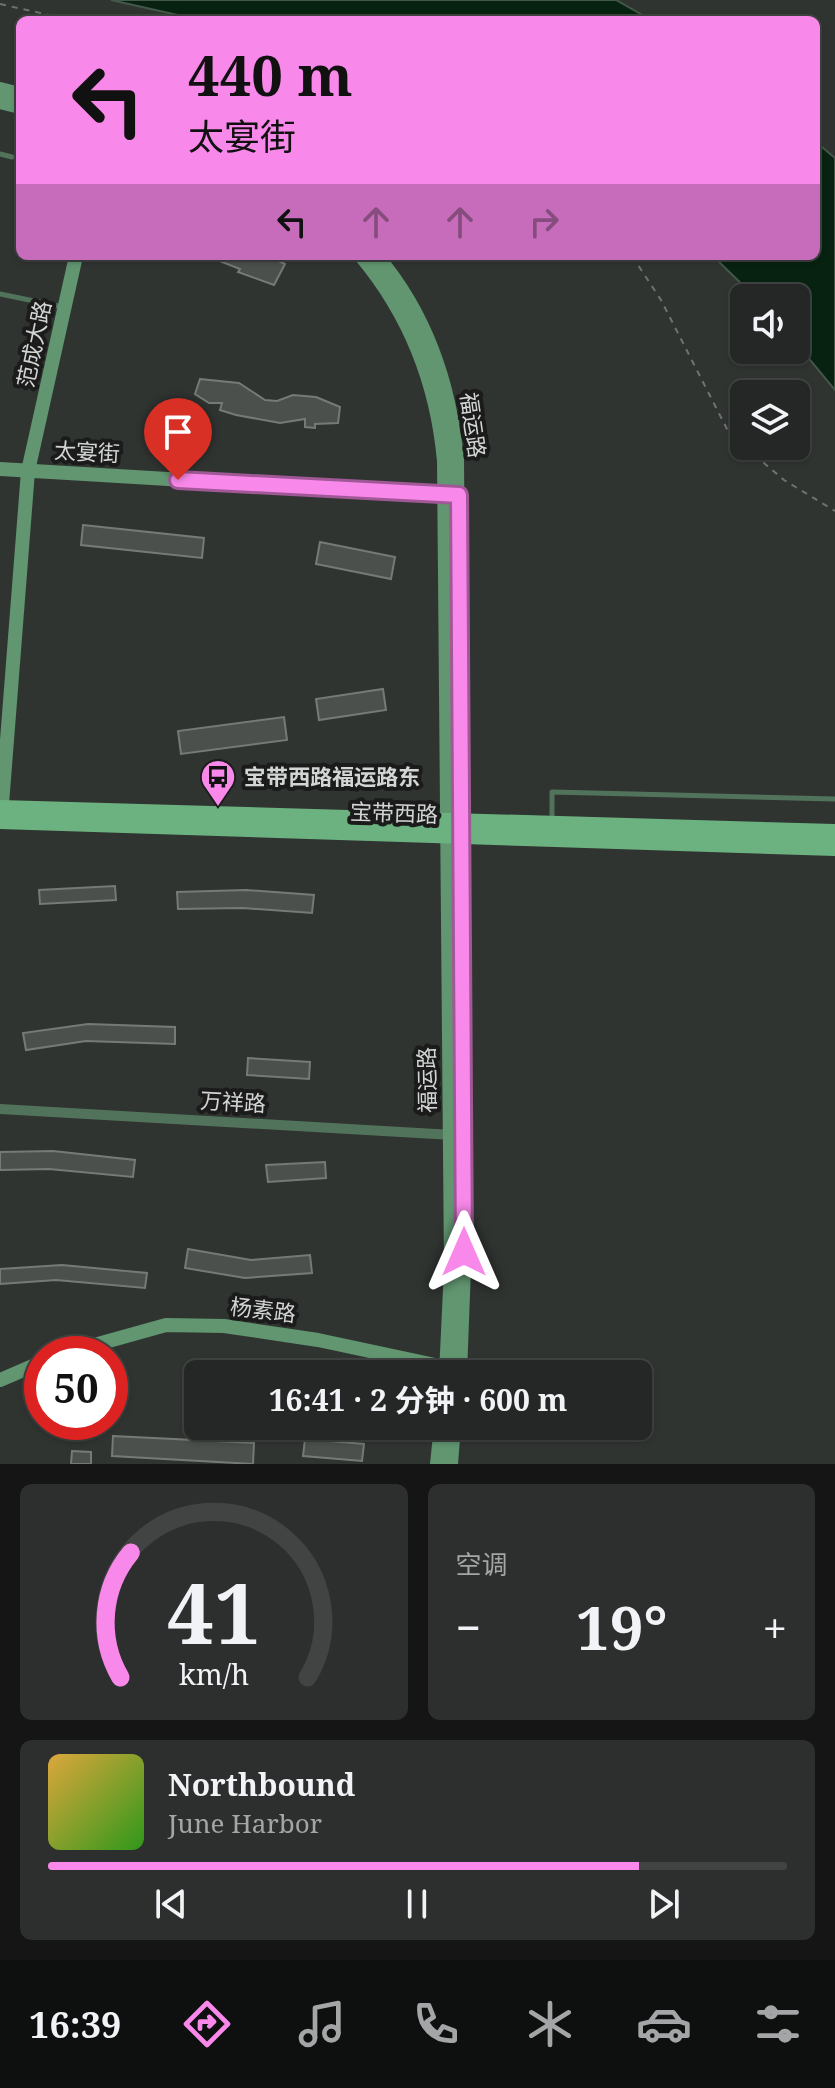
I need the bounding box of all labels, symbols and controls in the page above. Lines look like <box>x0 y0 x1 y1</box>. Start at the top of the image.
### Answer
text: 440 m <box>188 36 353 112</box>
icon: left <box>56 48 160 152</box>
text: 太宴街 <box>188 112 296 161</box>
icon: left <box>270 200 314 244</box>
icon: ahead <box>354 200 398 244</box>
icon: ahead <box>438 200 482 244</box>
icon: right <box>522 200 566 244</box>
map controls <box>730 284 810 460</box>
button: sound <box>730 284 810 364</box>
street label: 范成大路 <box>9 298 57 390</box>
button: layers <box>730 380 810 460</box>
street label: 福运路 <box>455 390 493 460</box>
pin <box>144 398 212 480</box>
icon: arrive <box>156 410 200 454</box>
street label: 太宴街 <box>53 434 121 468</box>
bus stop icon: 宝带西路福运路东 <box>199 758 237 808</box>
place label: 宝带西路福运路东 <box>244 761 420 791</box>
street label: 宝带西路 <box>350 795 439 829</box>
street label: 福运路 <box>410 1047 442 1113</box>
street label: 万祥路 <box>199 1084 267 1118</box>
position arrow <box>422 1210 506 1294</box>
street label: 杨素路 <box>229 1290 298 1328</box>
speed limit sign: 50 <box>24 1336 128 1440</box>
text: 16:41 · 2 分钟 · 600 m <box>269 1379 567 1420</box>
text: 空调 <box>456 1546 508 1582</box>
text: 41 <box>167 1555 261 1668</box>
text: 19° <box>576 1586 668 1668</box>
text: − <box>456 1597 481 1657</box>
text: + <box>762 1597 787 1657</box>
text: km/h <box>179 1654 249 1693</box>
text: Northbound <box>168 1764 355 1805</box>
text: June Harbor <box>168 1805 322 1841</box>
icon: previous <box>149 1882 193 1926</box>
icon: pause <box>395 1882 439 1926</box>
icon: next <box>642 1882 686 1926</box>
icon: directions <box>179 1996 235 2052</box>
icon: music <box>294 1996 350 2052</box>
icon: phone <box>408 1996 464 2052</box>
icon: climate <box>522 1996 578 2052</box>
icon: car <box>636 1996 692 2052</box>
icon: filters <box>750 1996 806 2052</box>
text: 16:39 <box>29 2000 121 2049</box>

